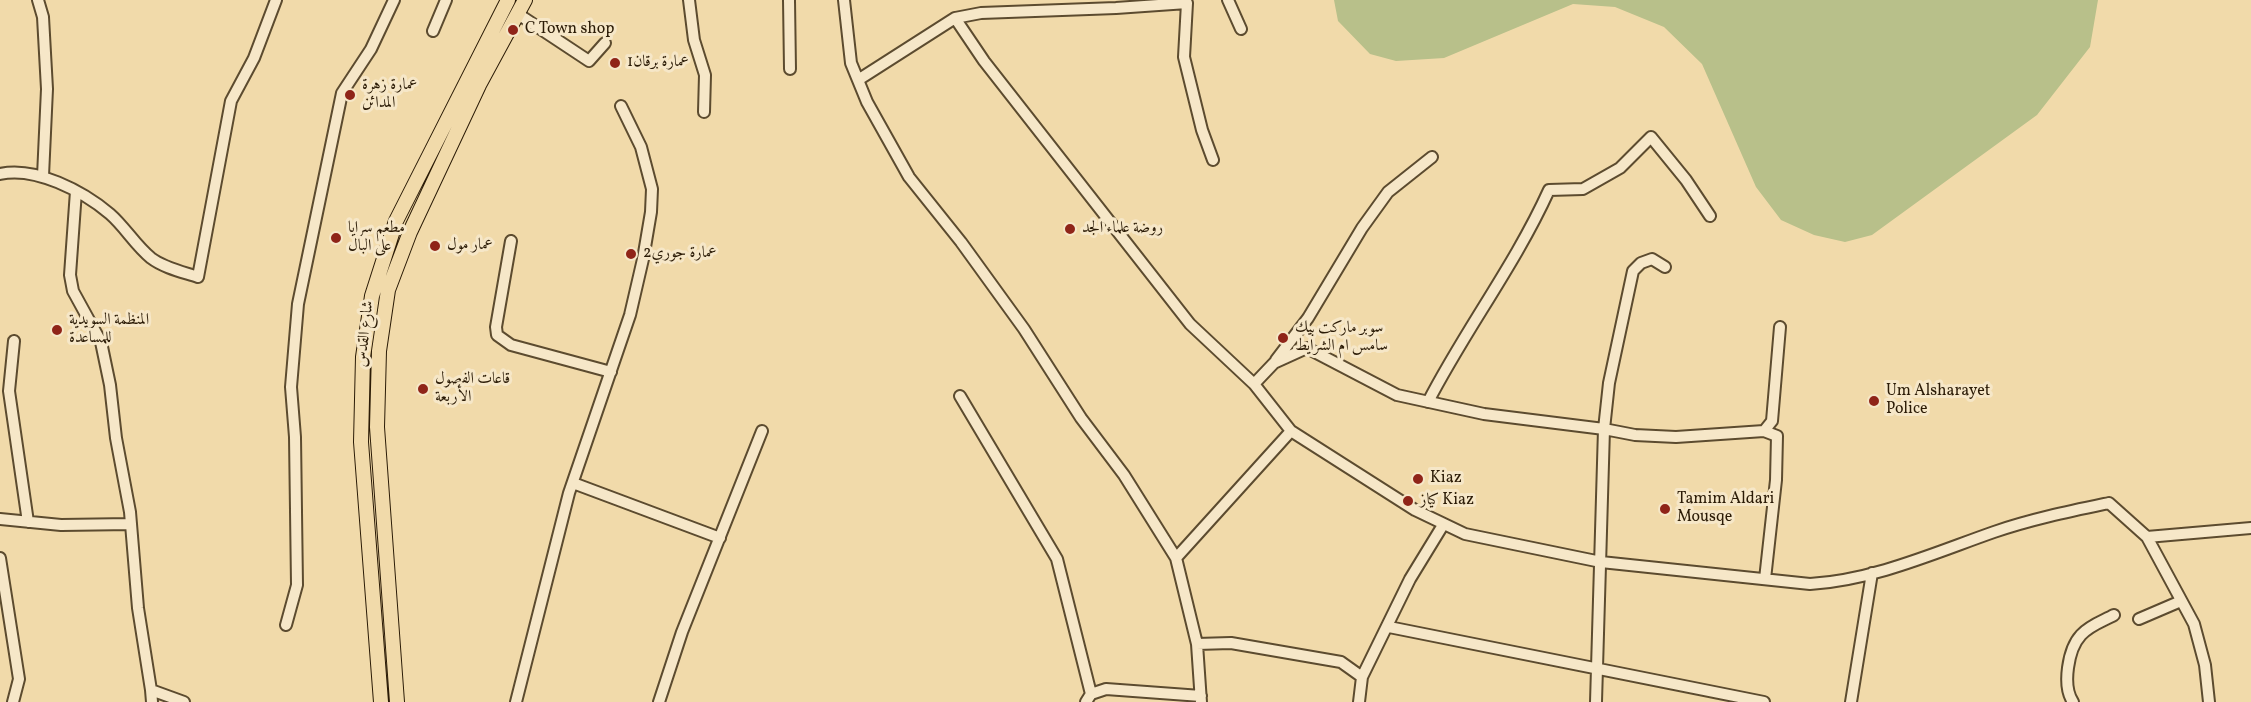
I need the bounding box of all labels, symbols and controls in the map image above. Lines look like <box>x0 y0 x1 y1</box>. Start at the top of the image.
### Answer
place label: C Town shop <box>525 20 614 40</box>
marker: C Town shop <box>506 23 520 37</box>
place label: 1عمارة برقان <box>627 53 689 73</box>
marker: 1عمارة برقان <box>608 56 622 70</box>
place label: عمارة زهرة المدائن <box>362 76 417 114</box>
marker: عمارة زهرة المدائن <box>343 88 357 102</box>
place label: مطعم سرايا على البال <box>348 219 405 257</box>
place label: روضة علماء الجد <box>1082 219 1163 239</box>
marker: روضة علماء الجد <box>1063 222 1077 236</box>
marker: مطعم سرايا على البال <box>329 231 343 245</box>
place label: عمار مول <box>447 236 493 256</box>
marker: عمار مول <box>428 239 442 253</box>
place label: عمارة جوري2 <box>643 244 717 264</box>
marker: عمارة جوري2 <box>624 247 638 261</box>
street label: شارع القدس <box>353 300 379 368</box>
place label: المنظمة السويدية للمساعدة <box>69 311 149 349</box>
place label: سوبر ماركت بيك سامس ام الشرايط <box>1295 319 1388 357</box>
marker: المنظمة السويدية للمساعدة <box>50 323 64 337</box>
marker: سوبر ماركت بيك سامس ام الشرايط <box>1276 331 1290 345</box>
place label: قاعات الفصول الأربعة <box>435 370 510 408</box>
marker: قاعات الفصول الأربعة <box>416 382 430 396</box>
place label: Um Alsharayet Police <box>1886 382 1990 420</box>
marker: Um Alsharayet Police <box>1867 394 1881 408</box>
place label: Kiaz <box>1430 469 1462 489</box>
marker: Kiaz <box>1411 472 1425 486</box>
place label: Tamim Aldari Mousqe <box>1677 490 1774 528</box>
place label: كياز Kiaz <box>1420 491 1474 511</box>
marker: كياز Kiaz <box>1401 494 1415 508</box>
marker: Tamim Aldari Mousqe <box>1658 502 1672 516</box>

